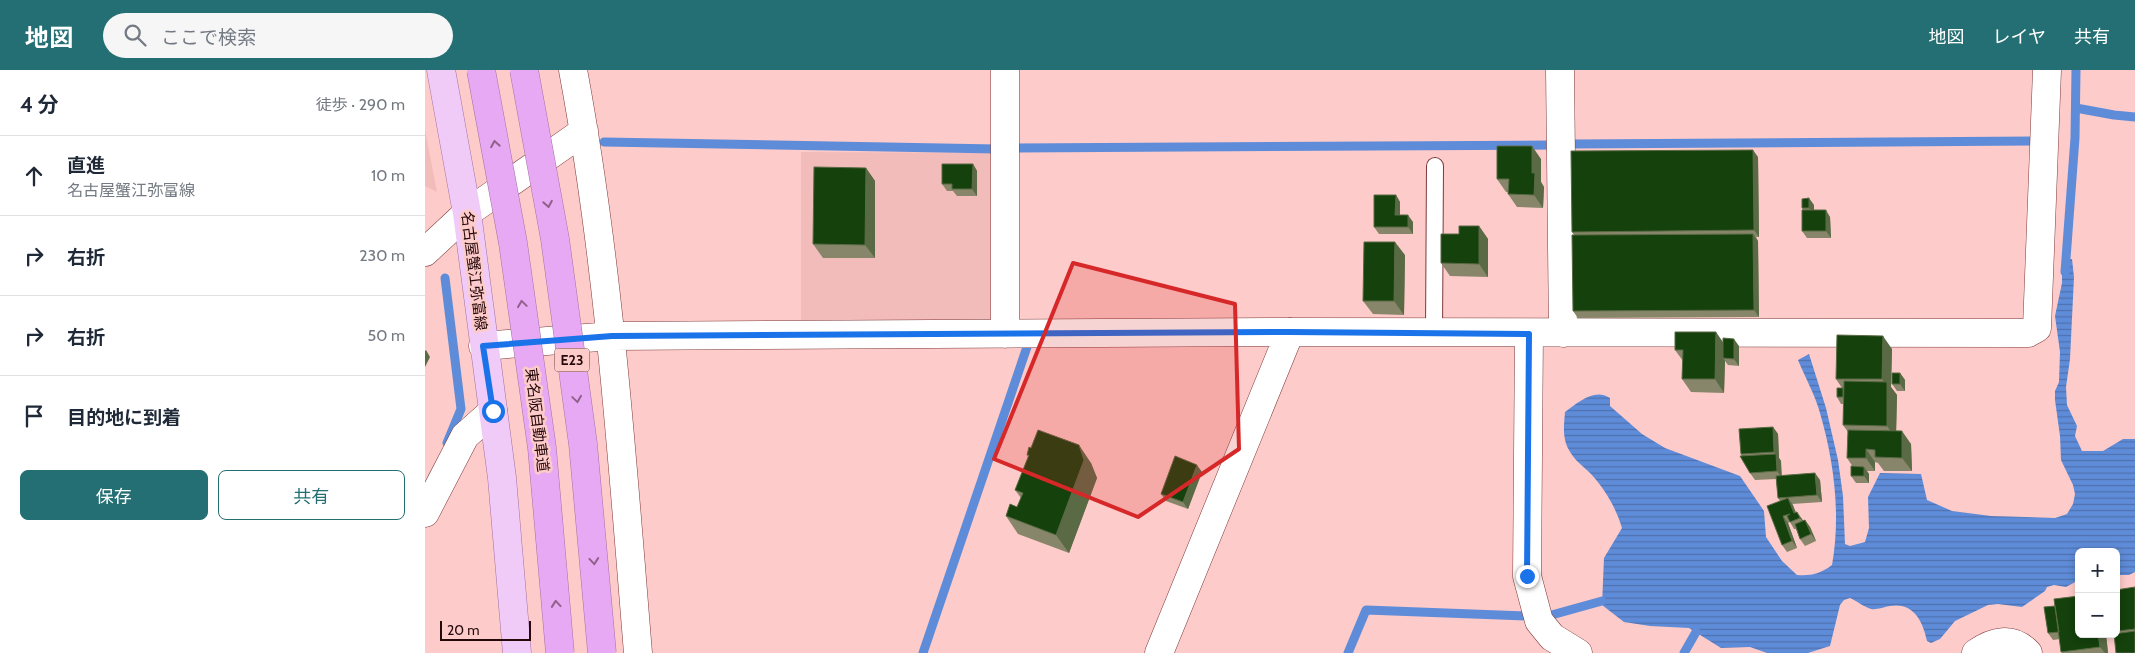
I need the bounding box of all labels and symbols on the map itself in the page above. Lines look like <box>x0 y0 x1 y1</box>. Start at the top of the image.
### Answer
one-way arrow <box>490 139 500 148</box>
one-way arrow <box>543 200 553 208</box>
street label: 名古屋蟹江弥富線 <box>458 210 490 332</box>
one-way arrow <box>517 300 527 308</box>
road number: E23 <box>555 348 589 372</box>
street label: 東名阪自動車道 <box>522 367 552 473</box>
one-way arrow <box>571 396 582 404</box>
route start <box>482 400 505 423</box>
one-way arrow <box>588 557 599 565</box>
route end <box>1516 565 1539 588</box>
one-way arrow <box>551 600 562 608</box>
scale bar <box>440 618 531 641</box>

